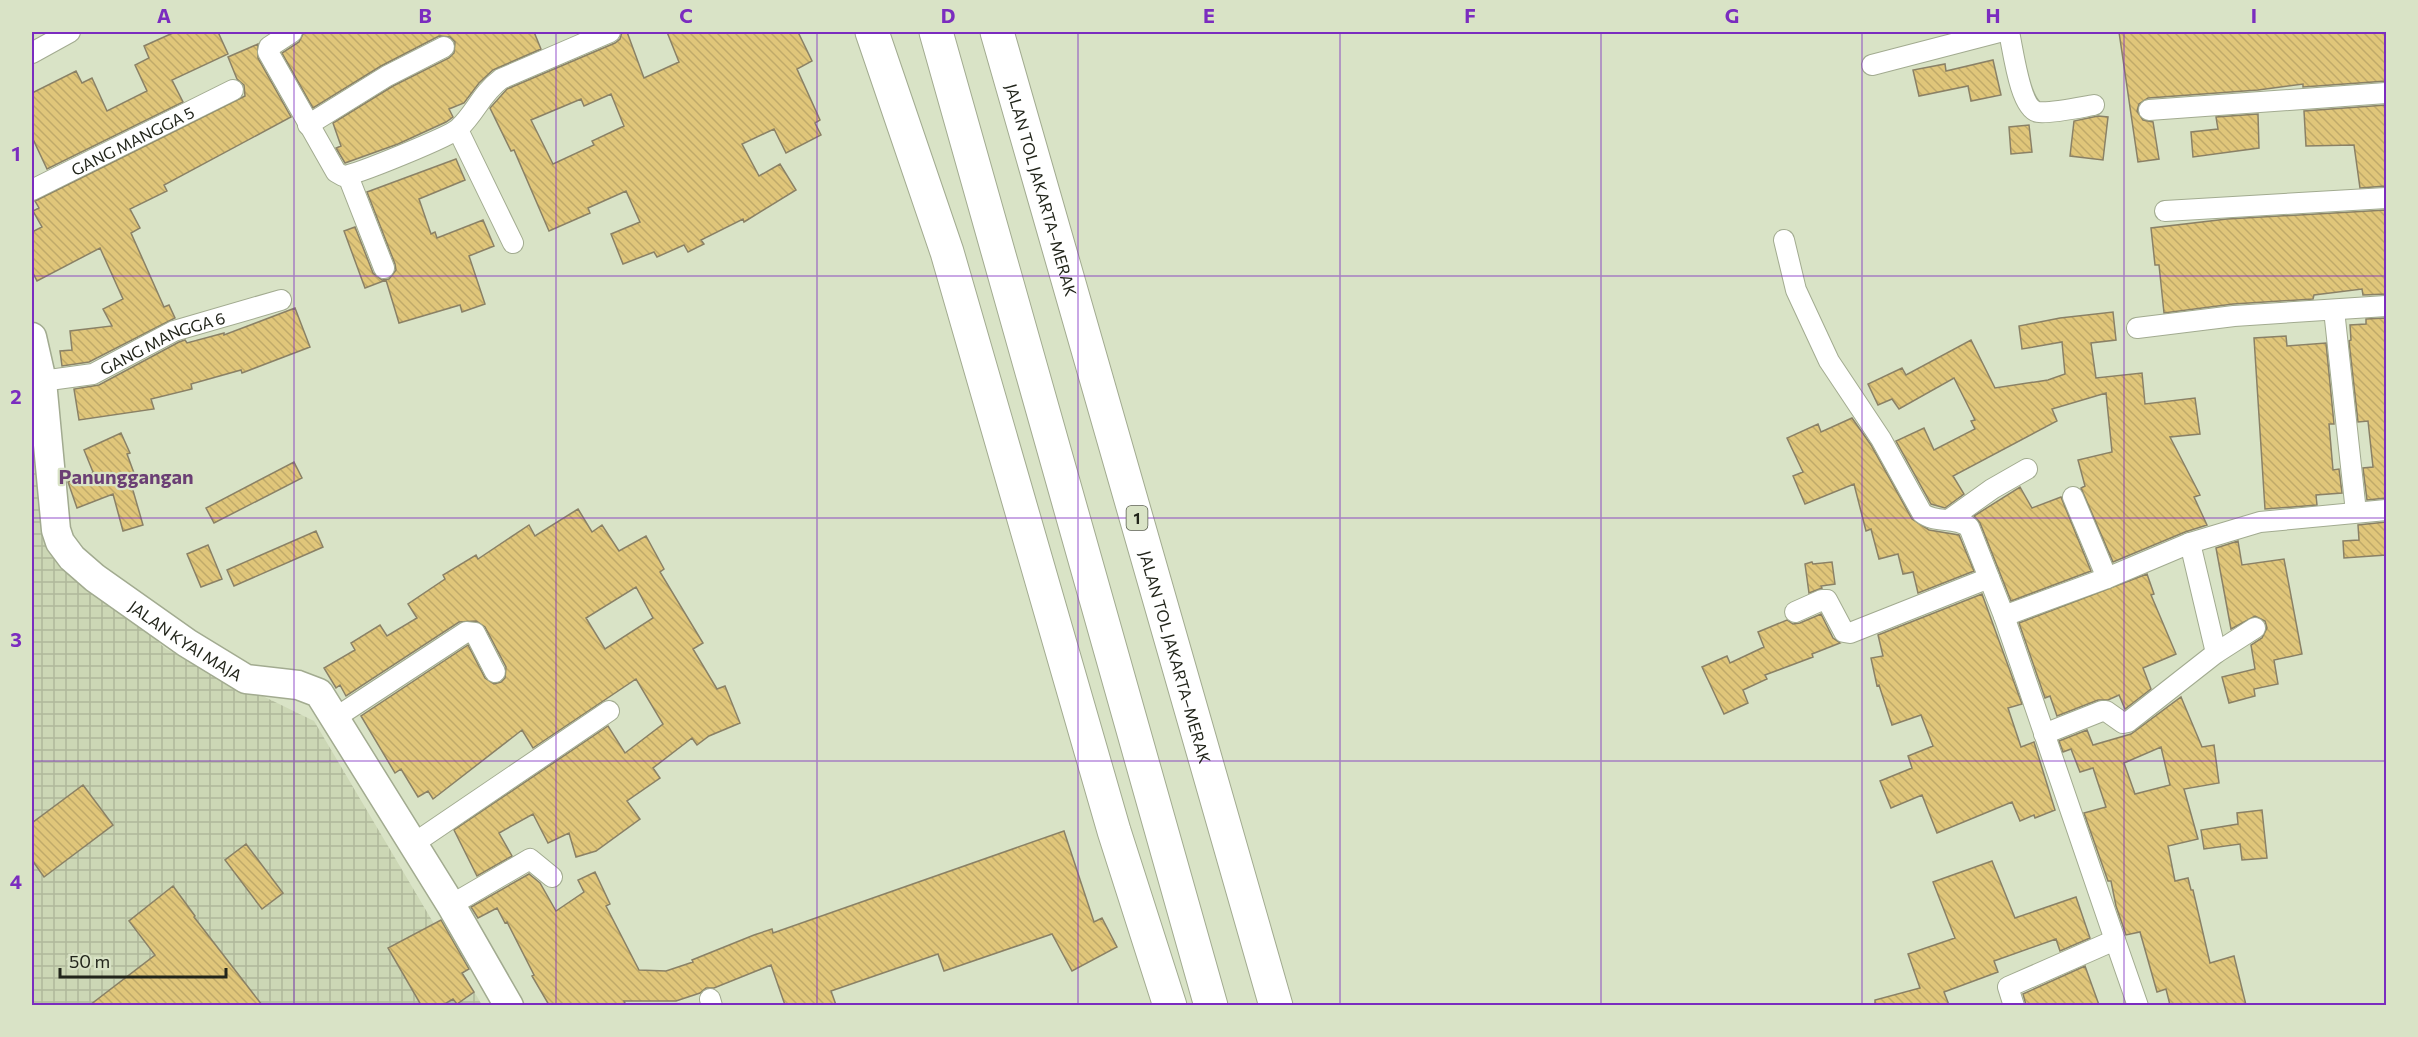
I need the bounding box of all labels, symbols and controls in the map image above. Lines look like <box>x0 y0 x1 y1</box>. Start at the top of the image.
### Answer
text: A <box>157 3 171 27</box>
text: B <box>418 3 432 27</box>
text: C <box>679 3 693 27</box>
text: D <box>941 3 955 27</box>
text: E <box>1203 3 1215 27</box>
text: F <box>1464 3 1476 27</box>
text: G <box>1725 3 1739 27</box>
text: H <box>1986 3 2001 27</box>
text: I <box>2251 3 2257 27</box>
street label: JALAN TOL JAKARTA–MERAK <box>1003 81 1082 298</box>
street label: GANG MANGGA 5 <box>68 102 197 179</box>
text: 1 <box>11 141 21 165</box>
street label: GANG MANGGA 6 <box>96 307 227 378</box>
text: 2 <box>10 384 22 408</box>
district label: Panunggangan <box>58 464 194 488</box>
road number: 1 <box>1126 506 1148 530</box>
street label: JALAN TOL JAKARTA–MERAK <box>1137 548 1216 766</box>
street label: JALAN KYAI MAJA <box>126 596 246 684</box>
text: 3 <box>10 627 22 651</box>
text: 4 <box>10 869 22 893</box>
scale bar <box>60 941 226 979</box>
text: 50 m <box>69 950 110 972</box>

